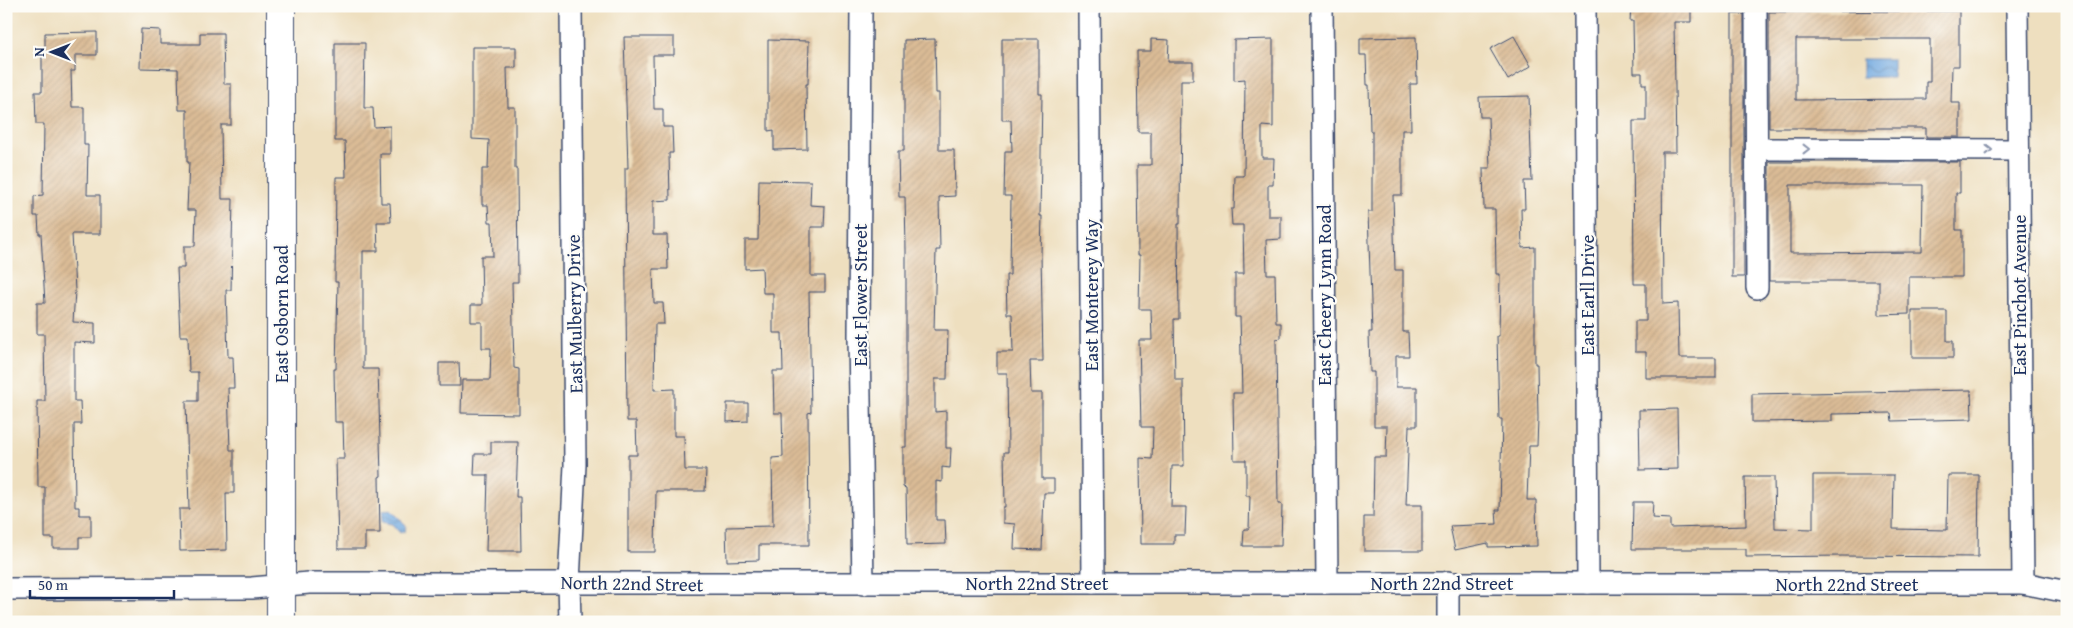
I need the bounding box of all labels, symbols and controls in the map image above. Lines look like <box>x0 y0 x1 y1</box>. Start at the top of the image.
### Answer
north arrow <box>28 28 78 78</box>
text: N <box>29 47 49 57</box>
one-way arrow <box>1802 144 1810 154</box>
one-way arrow <box>1985 145 1993 155</box>
street label: East Cheery Lynn Road <box>1310 203 1338 386</box>
street label: East Pinchot Avenue <box>2005 214 2033 376</box>
street label: East Monterey Way <box>1077 218 1105 371</box>
street label: East Flower Street <box>846 223 874 367</box>
street label: East Mulberry Drive <box>559 234 589 394</box>
street label: East Earll Drive <box>1573 234 1601 355</box>
street label: East Osborn Road <box>267 244 295 383</box>
scale bar <box>30 568 174 600</box>
street label: North 22nd Street <box>560 568 704 598</box>
street label: North 22nd Street <box>966 569 1109 597</box>
street label: North 22nd Street <box>1371 569 1514 597</box>
street label: North 22nd Street <box>1776 570 1919 598</box>
text: 50 m <box>38 574 69 595</box>

